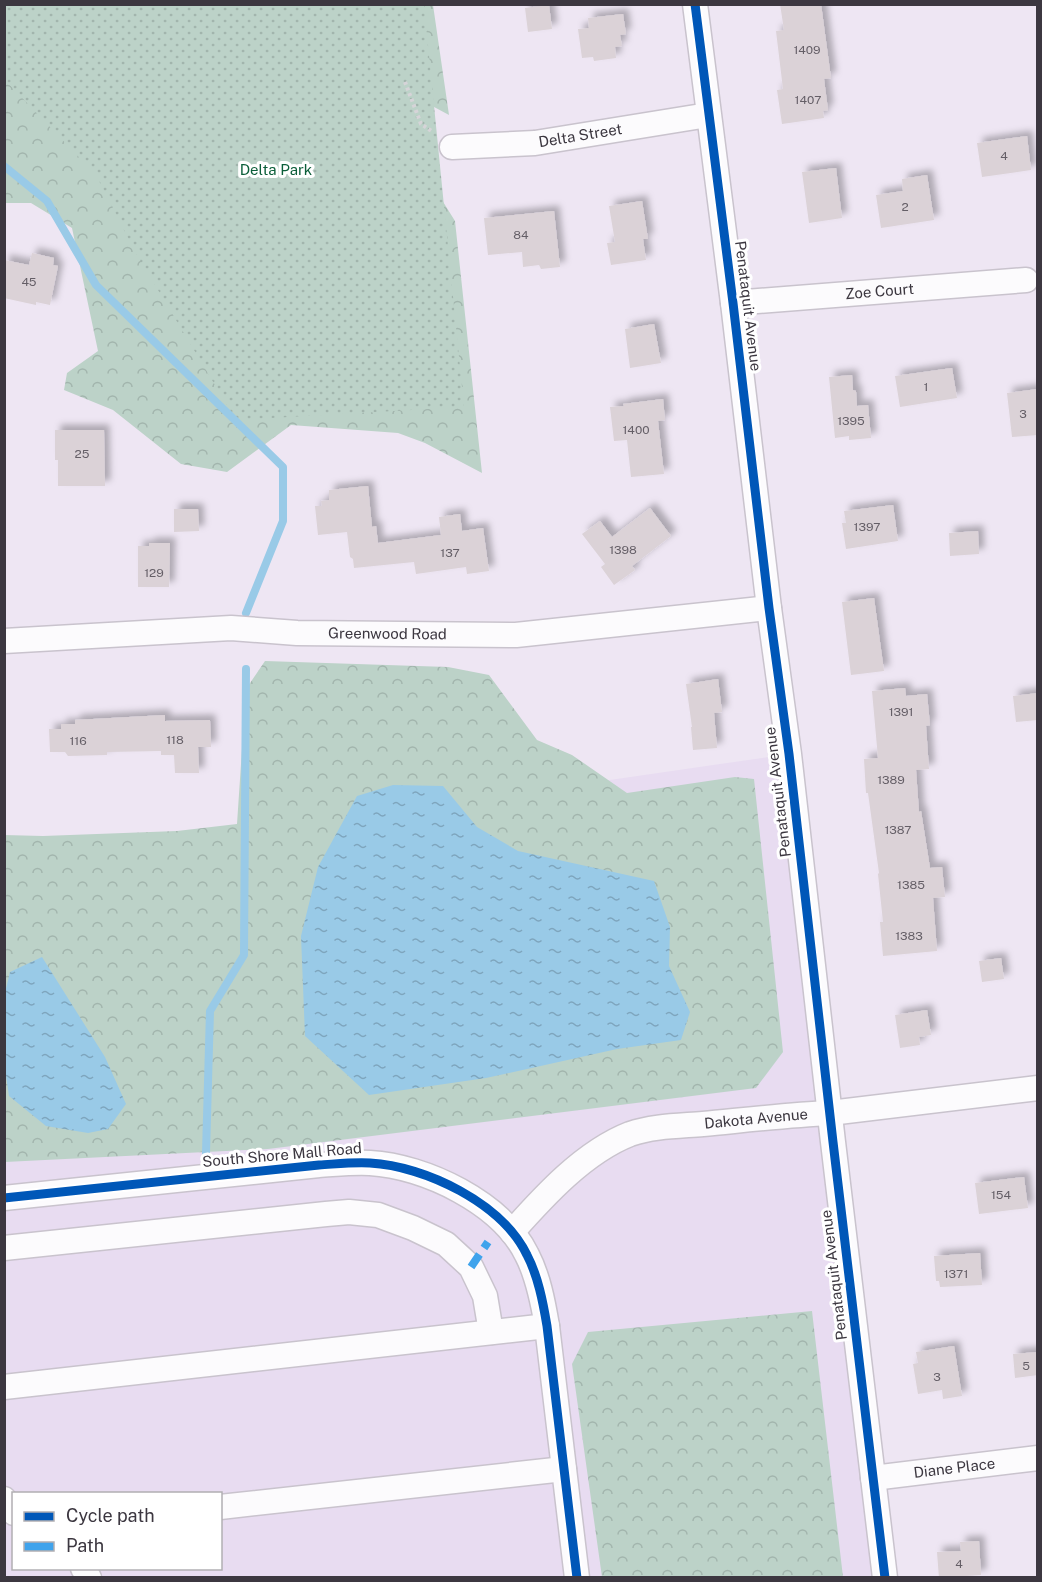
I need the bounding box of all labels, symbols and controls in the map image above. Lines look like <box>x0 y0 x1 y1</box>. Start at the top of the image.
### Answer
house number: 1409 <box>793 43 821 57</box>
house number: 1407 <box>795 93 821 107</box>
street label: Delta Street <box>537 120 623 150</box>
house number: 4 <box>1000 149 1008 163</box>
park label: Delta Park <box>240 161 312 178</box>
house number: 2 <box>901 200 909 214</box>
house number: 84 <box>513 228 529 242</box>
street label: Penataquit Avenue <box>732 240 765 372</box>
house number: 45 <box>21 275 37 289</box>
street label: Zoe Court <box>844 280 915 302</box>
house number: 1 <box>924 380 928 394</box>
house number: 3 <box>1019 407 1027 421</box>
house number: 1395 <box>837 414 865 428</box>
house number: 1400 <box>622 423 650 437</box>
house number: 25 <box>75 447 90 461</box>
house number: 1397 <box>854 520 880 534</box>
house number: 1398 <box>609 543 637 557</box>
house number: 137 <box>440 546 460 560</box>
house number: 129 <box>144 566 164 580</box>
street label: Greenwood Road <box>328 624 447 642</box>
house number: 1391 <box>889 705 913 719</box>
street label: Penataquit Avenue <box>761 726 794 858</box>
house number: 118 <box>166 733 184 747</box>
house number: 116 <box>69 734 87 748</box>
house number: 1389 <box>877 773 905 787</box>
house number: 1387 <box>884 823 912 837</box>
house number: 1385 <box>897 878 925 892</box>
house number: 1383 <box>895 929 923 943</box>
street label: Dakota Avenue <box>703 1105 809 1132</box>
street label: South Shore Mall Road <box>202 1139 362 1170</box>
house number: 154 <box>991 1188 1012 1202</box>
street label: Penataquit Avenue <box>817 1209 850 1341</box>
house number: 1371 <box>944 1267 968 1281</box>
house number: 5 <box>1022 1359 1030 1373</box>
house number: 3 <box>933 1370 941 1384</box>
street label: Diane Place <box>913 1454 996 1481</box>
legend <box>12 1492 222 1570</box>
text: Cycle path <box>66 1505 155 1526</box>
text: Path <box>66 1535 104 1556</box>
house number: 4 <box>955 1557 963 1571</box>

